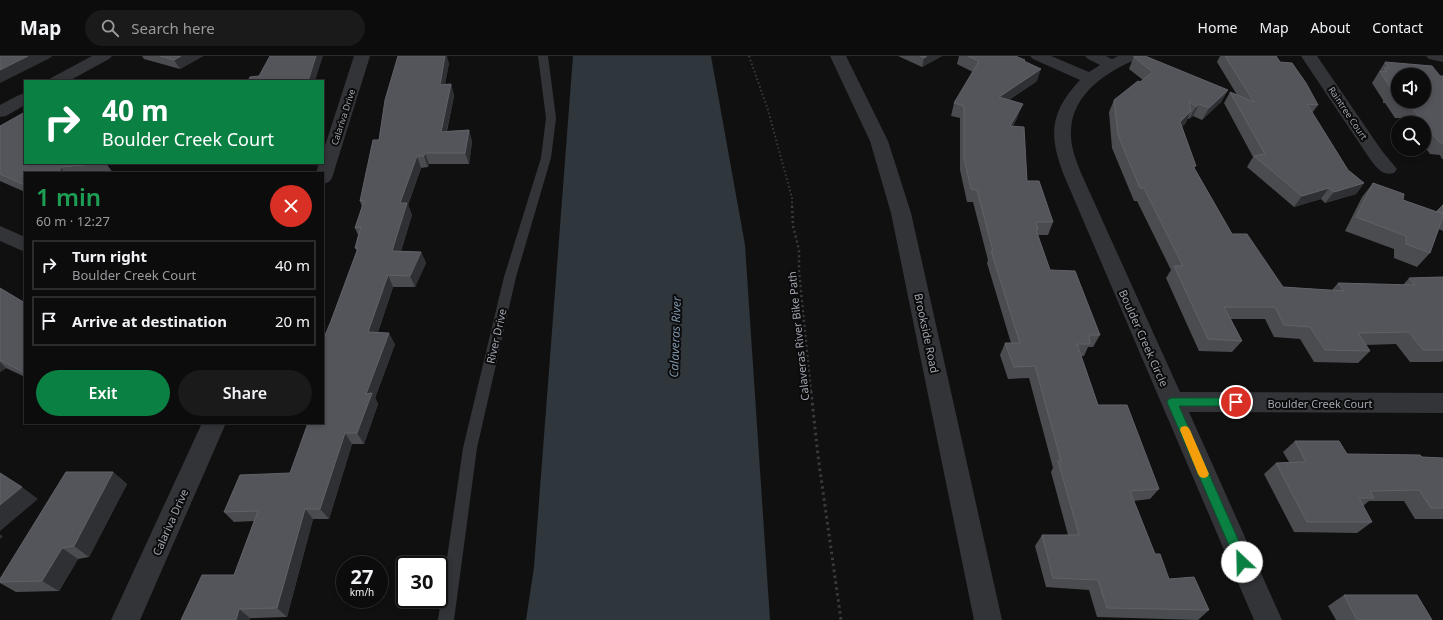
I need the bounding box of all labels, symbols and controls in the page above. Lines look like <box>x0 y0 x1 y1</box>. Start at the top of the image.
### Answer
search box <box>85 10 365 46</box>
text: Map <box>20 15 61 41</box>
icon: search <box>99 17 121 39</box>
text: Search here <box>131 18 215 38</box>
text: Home <box>1198 18 1237 37</box>
text: Map <box>1259 18 1289 37</box>
text: About <box>1311 18 1350 37</box>
text: Contact <box>1372 18 1423 37</box>
map controls <box>1391 68 1431 156</box>
button: sound <box>1391 68 1431 108</box>
street label: Raintree Court <box>1325 84 1371 143</box>
street label: Calariva Drive <box>328 87 358 147</box>
text: 40 m <box>102 91 169 129</box>
icon: right <box>36 96 88 148</box>
button: search <box>1391 116 1431 156</box>
text: Boulder Creek Court <box>102 127 274 151</box>
text: 1 min <box>36 180 101 213</box>
button: close <box>270 185 312 227</box>
text: 60 m · 12:27 <box>36 212 110 230</box>
text: Turn right <box>72 246 147 266</box>
icon: right <box>38 254 60 276</box>
text: 40 m <box>275 255 310 275</box>
text: Boulder Creek Court <box>72 266 196 284</box>
street label: Calaveras River Bike Path <box>784 271 812 401</box>
street label: Boulder Creek Circle <box>1116 287 1172 389</box>
street label: Brookside Road <box>911 292 943 374</box>
water label: Calaveras River <box>665 295 685 378</box>
street label: River Drive <box>482 307 510 365</box>
icon: arrive <box>38 310 60 332</box>
text: Arrive at destination <box>72 311 227 331</box>
text: 20 m <box>275 311 310 331</box>
button: Exit <box>36 370 170 416</box>
button: Share <box>178 370 312 416</box>
pin <box>1219 385 1253 419</box>
icon: arrive <box>1225 391 1247 413</box>
street label: Boulder Creek Court <box>1267 396 1373 411</box>
street label: Calariva Drive <box>149 486 191 558</box>
position arrow <box>1221 541 1263 583</box>
speed limit sign: 30 <box>396 556 448 608</box>
text: 27 <box>351 563 373 590</box>
text: km/h <box>350 585 374 599</box>

